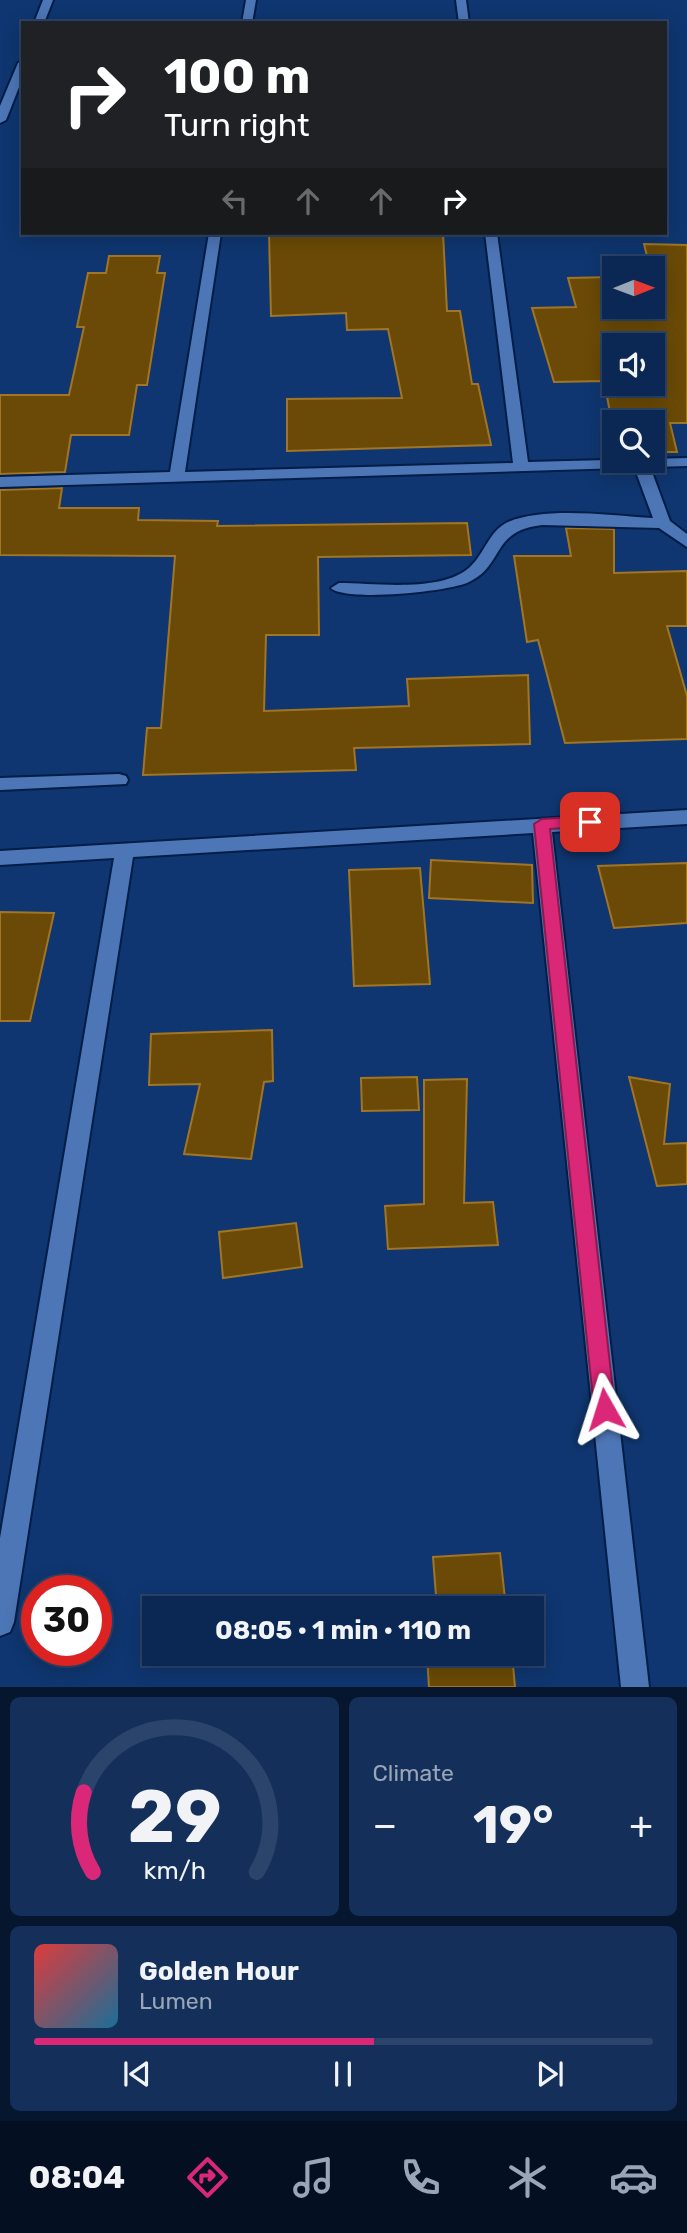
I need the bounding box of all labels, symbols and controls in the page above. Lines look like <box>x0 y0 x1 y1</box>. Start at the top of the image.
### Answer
text: 100 m <box>164 47 310 105</box>
icon: right <box>49 49 140 140</box>
text: Turn right <box>164 106 309 144</box>
icon: left <box>216 182 254 220</box>
icon: ahead <box>289 182 327 220</box>
icon: ahead <box>362 182 400 220</box>
icon: right <box>435 182 473 220</box>
north arrow <box>602 256 665 318</box>
map controls <box>602 256 665 473</box>
button: sound <box>602 333 665 396</box>
button: search <box>602 410 665 473</box>
pin <box>560 792 620 852</box>
icon: arrive <box>571 803 609 841</box>
position arrow <box>568 1372 642 1446</box>
speed limit sign: 30 <box>21 1575 112 1666</box>
text: 08:05 · 1 min · 110 m <box>215 1615 471 1646</box>
text: Climate <box>373 1759 454 1787</box>
text: 29 <box>127 1775 221 1861</box>
text: 19° <box>473 1794 554 1856</box>
text: − <box>373 1802 397 1848</box>
text: + <box>629 1802 653 1848</box>
text: km/h <box>143 1856 205 1885</box>
text: Golden Hour <box>139 1956 299 1987</box>
text: Lumen <box>139 1987 213 2015</box>
icon: previous <box>118 2055 156 2093</box>
icon: pause <box>324 2055 362 2093</box>
icon: next <box>531 2055 569 2093</box>
icon: directions <box>183 2153 232 2202</box>
icon: music <box>289 2153 338 2202</box>
icon: phone <box>396 2153 445 2202</box>
icon: climate <box>503 2153 552 2202</box>
icon: car <box>609 2153 658 2202</box>
text: 08:04 <box>29 2158 125 2196</box>

